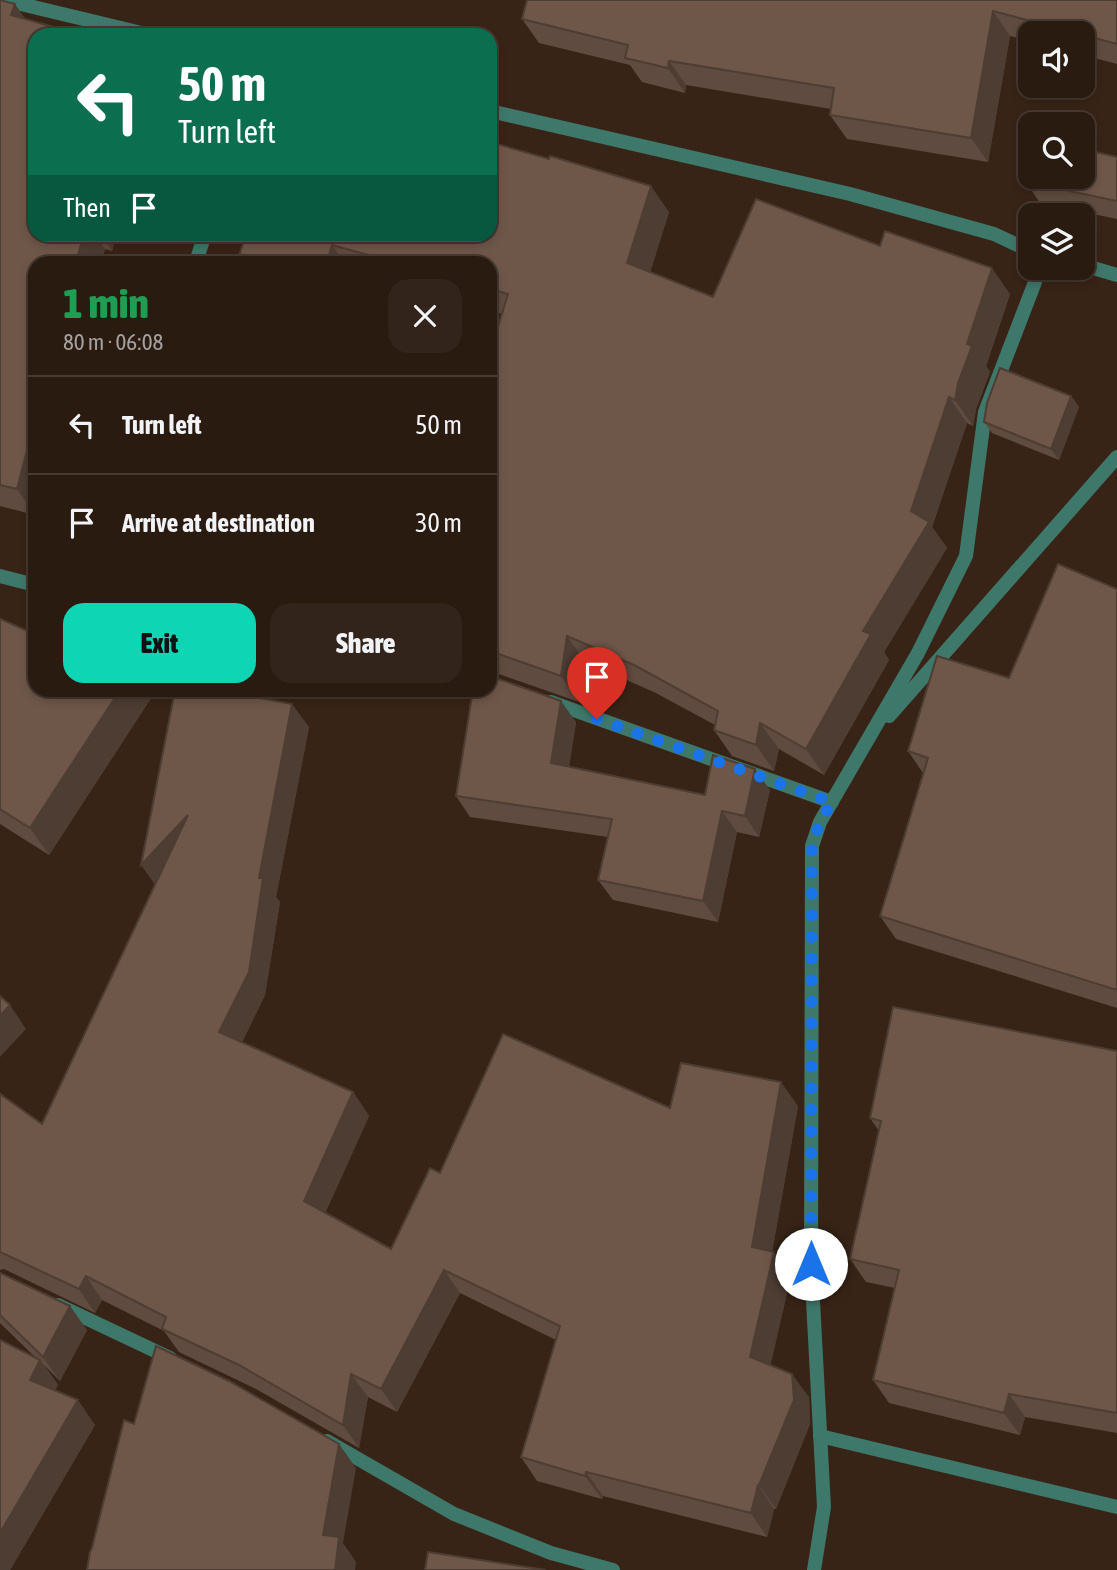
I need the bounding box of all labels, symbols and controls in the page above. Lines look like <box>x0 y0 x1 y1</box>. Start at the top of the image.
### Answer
map controls <box>1018 21 1095 280</box>
button: sound <box>1018 21 1095 98</box>
text: 50 m <box>178 55 266 111</box>
icon: left <box>63 56 154 147</box>
button: search <box>1018 112 1095 189</box>
text: Turn left <box>178 113 276 150</box>
icon: arrive <box>125 189 163 227</box>
text: Then <box>63 193 111 223</box>
button: layers <box>1018 203 1095 280</box>
text: 1 min <box>63 279 149 327</box>
button: close <box>388 279 462 353</box>
text: 80 m · 06:08 <box>63 329 163 355</box>
icon: left <box>63 406 101 444</box>
text: Turn left <box>122 410 202 440</box>
text: 50 m <box>415 410 462 440</box>
icon: arrive <box>63 504 101 542</box>
text: Arrive at destination <box>122 508 315 538</box>
text: 30 m <box>415 508 462 538</box>
button: Exit <box>63 603 256 683</box>
button: Share <box>270 603 462 683</box>
pin <box>567 647 627 719</box>
icon: arrive <box>578 658 616 696</box>
position arrow <box>774 1227 848 1301</box>

